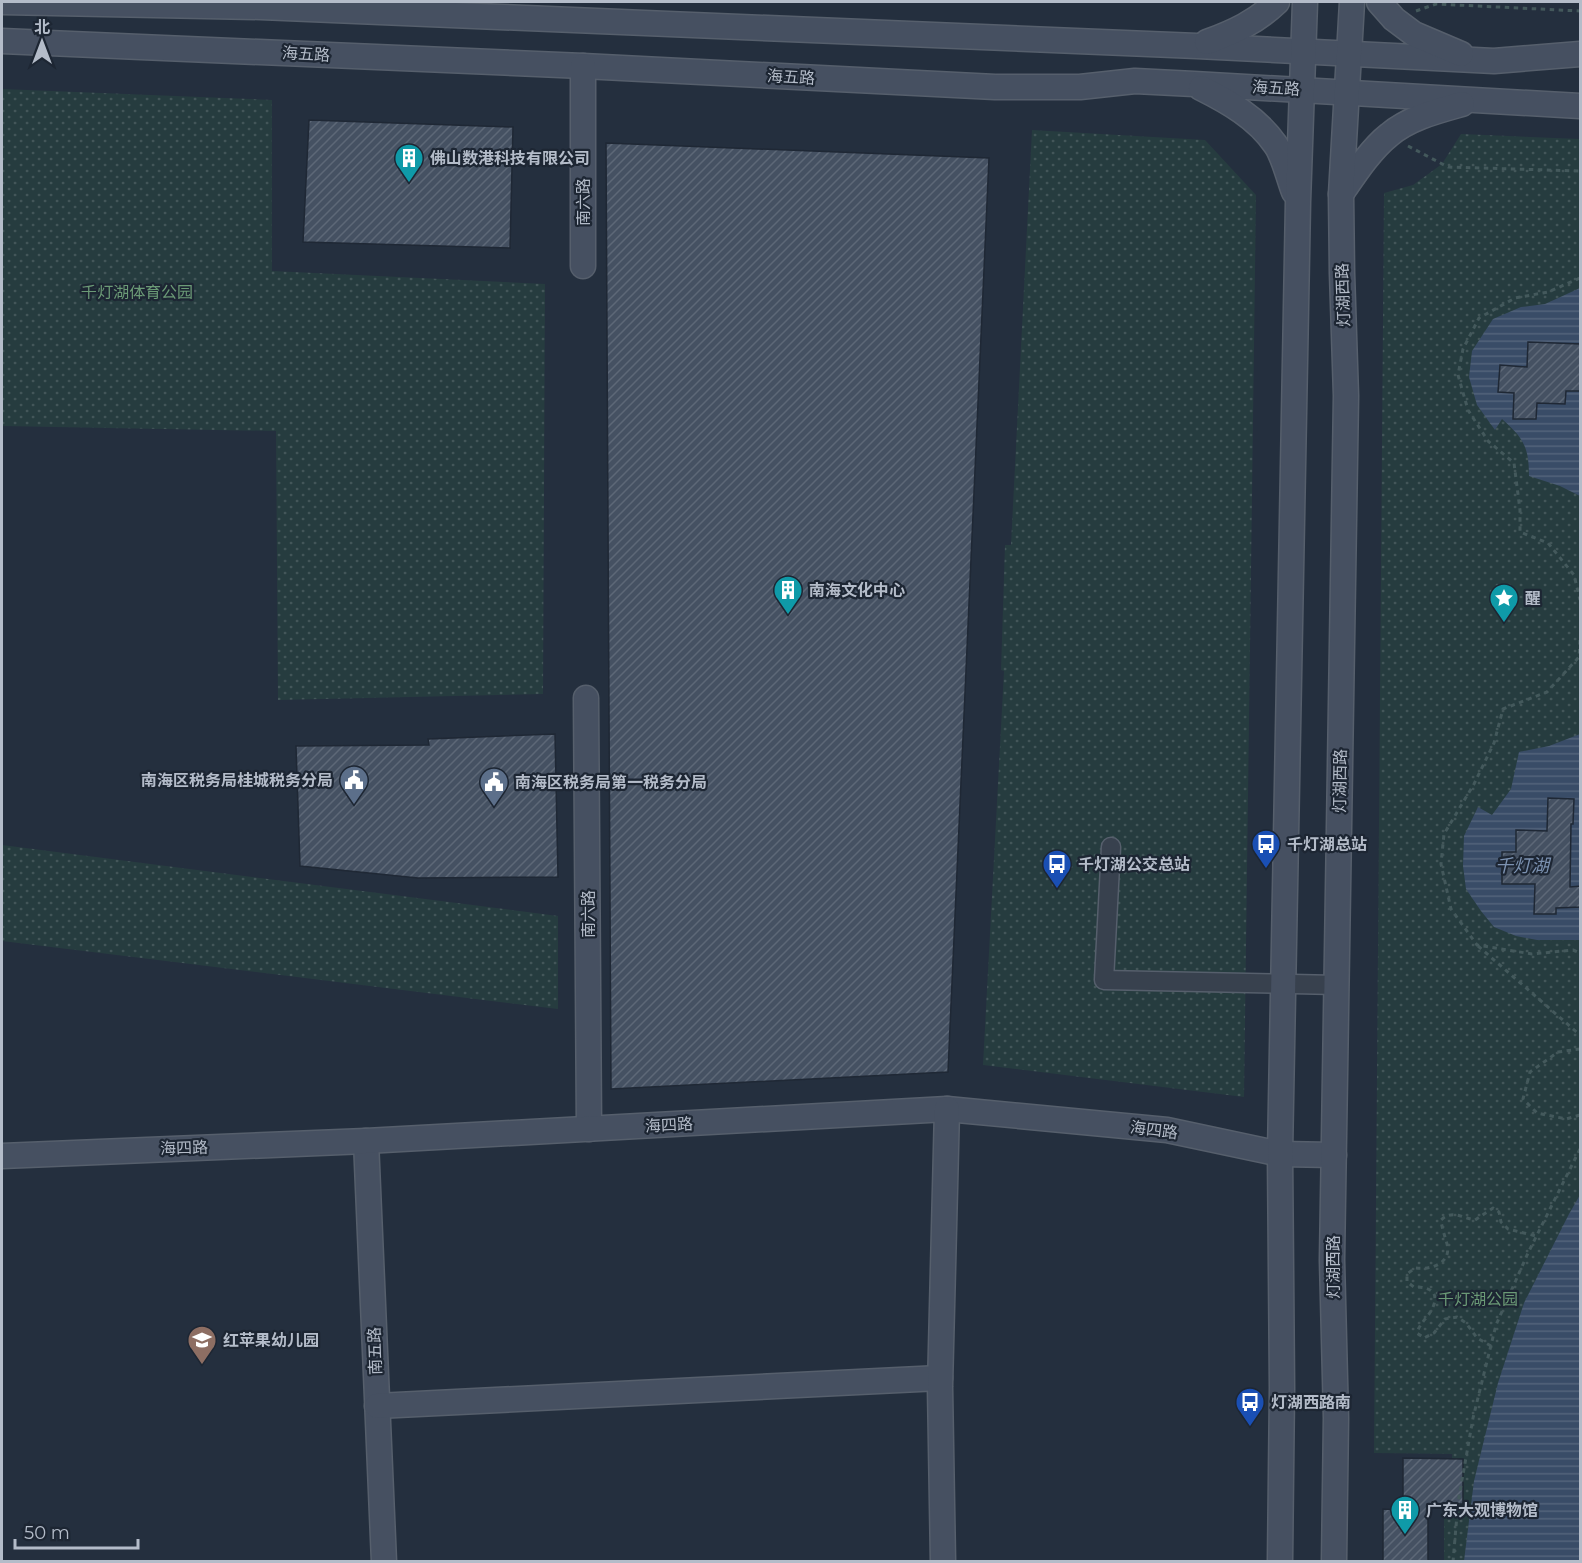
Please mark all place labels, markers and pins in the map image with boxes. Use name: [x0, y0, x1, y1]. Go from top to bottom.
building icon: 佛山数港科技有限公司: [393, 142, 425, 184]
place label: 佛山数港科技有限公司: [430, 149, 590, 168]
building icon: 南海文化中心: [772, 574, 804, 616]
place label: 南海文化中心: [809, 581, 905, 600]
place icon: 醒: [1488, 582, 1520, 624]
place label: 醒: [1525, 589, 1541, 608]
public building icon: 南海区税务局桂城税务分局: [338, 764, 370, 806]
public building icon: 南海区税务局第一税务分局: [478, 766, 510, 808]
place label: 南海区税务局桂城税务分局: [141, 771, 333, 790]
place label: 南海区税务局第一税务分局: [515, 773, 707, 792]
bus stop icon: 千灯湖总站: [1250, 828, 1282, 870]
place label: 千灯湖总站: [1287, 835, 1367, 854]
bus stop icon: 千灯湖公交总站: [1041, 848, 1073, 890]
place label: 千灯湖公交总站: [1078, 855, 1190, 874]
school or university icon: 红苹果幼儿园: [186, 1324, 218, 1366]
place label: 红苹果幼儿园: [223, 1331, 319, 1350]
bus stop icon: 灯湖西路南: [1234, 1386, 1266, 1428]
place label: 灯湖西路南: [1271, 1393, 1351, 1412]
building icon: 广东大观博物馆: [1389, 1494, 1421, 1536]
place label: 广东大观博物馆: [1426, 1501, 1538, 1520]

